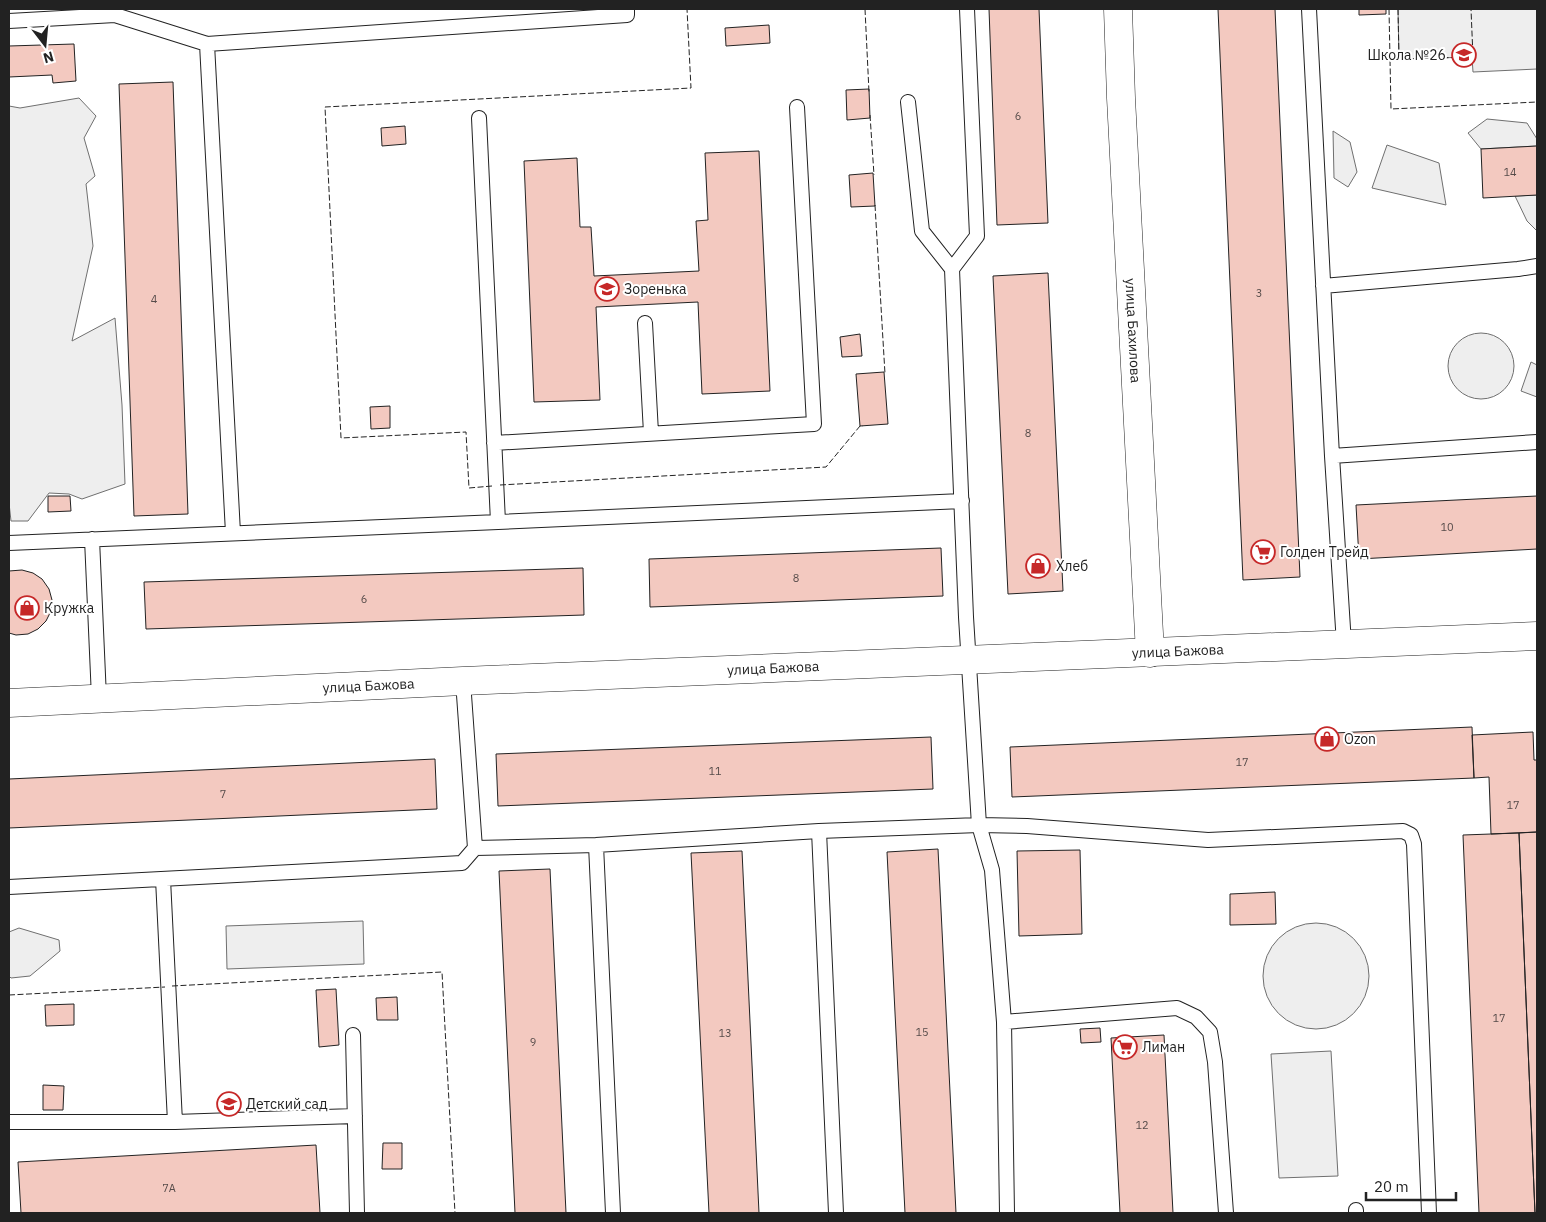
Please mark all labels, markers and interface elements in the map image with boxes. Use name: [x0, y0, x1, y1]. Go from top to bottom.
north arrow: [20, 20, 70, 70]
school or university icon: Школа №26: [1451, 42, 1477, 68]
place label: Школа №26: [1367, 46, 1446, 64]
text: N: [41, 47, 56, 68]
house number: 6: [1015, 109, 1021, 123]
house number: 14: [1503, 165, 1517, 179]
school or university icon: Зоренька: [594, 276, 620, 302]
street label: улица Бахилова: [1121, 278, 1145, 384]
place label: Зоренька: [624, 280, 687, 298]
house number: 3: [1256, 286, 1262, 300]
house number: 4: [151, 292, 158, 306]
house number: 8: [1025, 426, 1031, 440]
house number: 10: [1440, 520, 1454, 534]
supermarket icon: Голден Трейд: [1250, 539, 1276, 565]
place label: Голден Трейд: [1280, 543, 1369, 561]
shop icon: Хлеб: [1025, 553, 1051, 579]
place label: Хлеб: [1056, 557, 1088, 575]
house number: 8: [793, 571, 799, 585]
house number: 6: [361, 592, 367, 606]
shop icon: Кружка: [14, 595, 40, 621]
place label: Кружка: [44, 599, 95, 617]
street label: улица Бажова: [1131, 640, 1225, 662]
street label: улица Бажова: [727, 657, 820, 679]
street label: улица Бажова: [322, 674, 416, 697]
shop icon: Ozon: [1314, 726, 1340, 752]
place label: Ozon: [1344, 730, 1376, 748]
house number: 17: [1235, 755, 1249, 769]
house number: 11: [708, 764, 722, 778]
house number: 7: [220, 787, 226, 801]
house number: 17: [1506, 798, 1520, 812]
house number: 17: [1492, 1011, 1506, 1025]
house number: 15: [915, 1025, 929, 1039]
house number: 13: [718, 1026, 732, 1040]
supermarket icon: Лиман: [1112, 1034, 1138, 1060]
house number: 9: [530, 1035, 536, 1049]
place label: Лиман: [1142, 1038, 1185, 1056]
school or university icon: Детский сад: [216, 1091, 242, 1117]
place label: Детский сад: [246, 1095, 328, 1113]
house number: 12: [1135, 1118, 1149, 1132]
scale bar: [1366, 1170, 1456, 1202]
text: 20 m: [1374, 1177, 1409, 1196]
house number: 7А: [162, 1181, 176, 1195]

